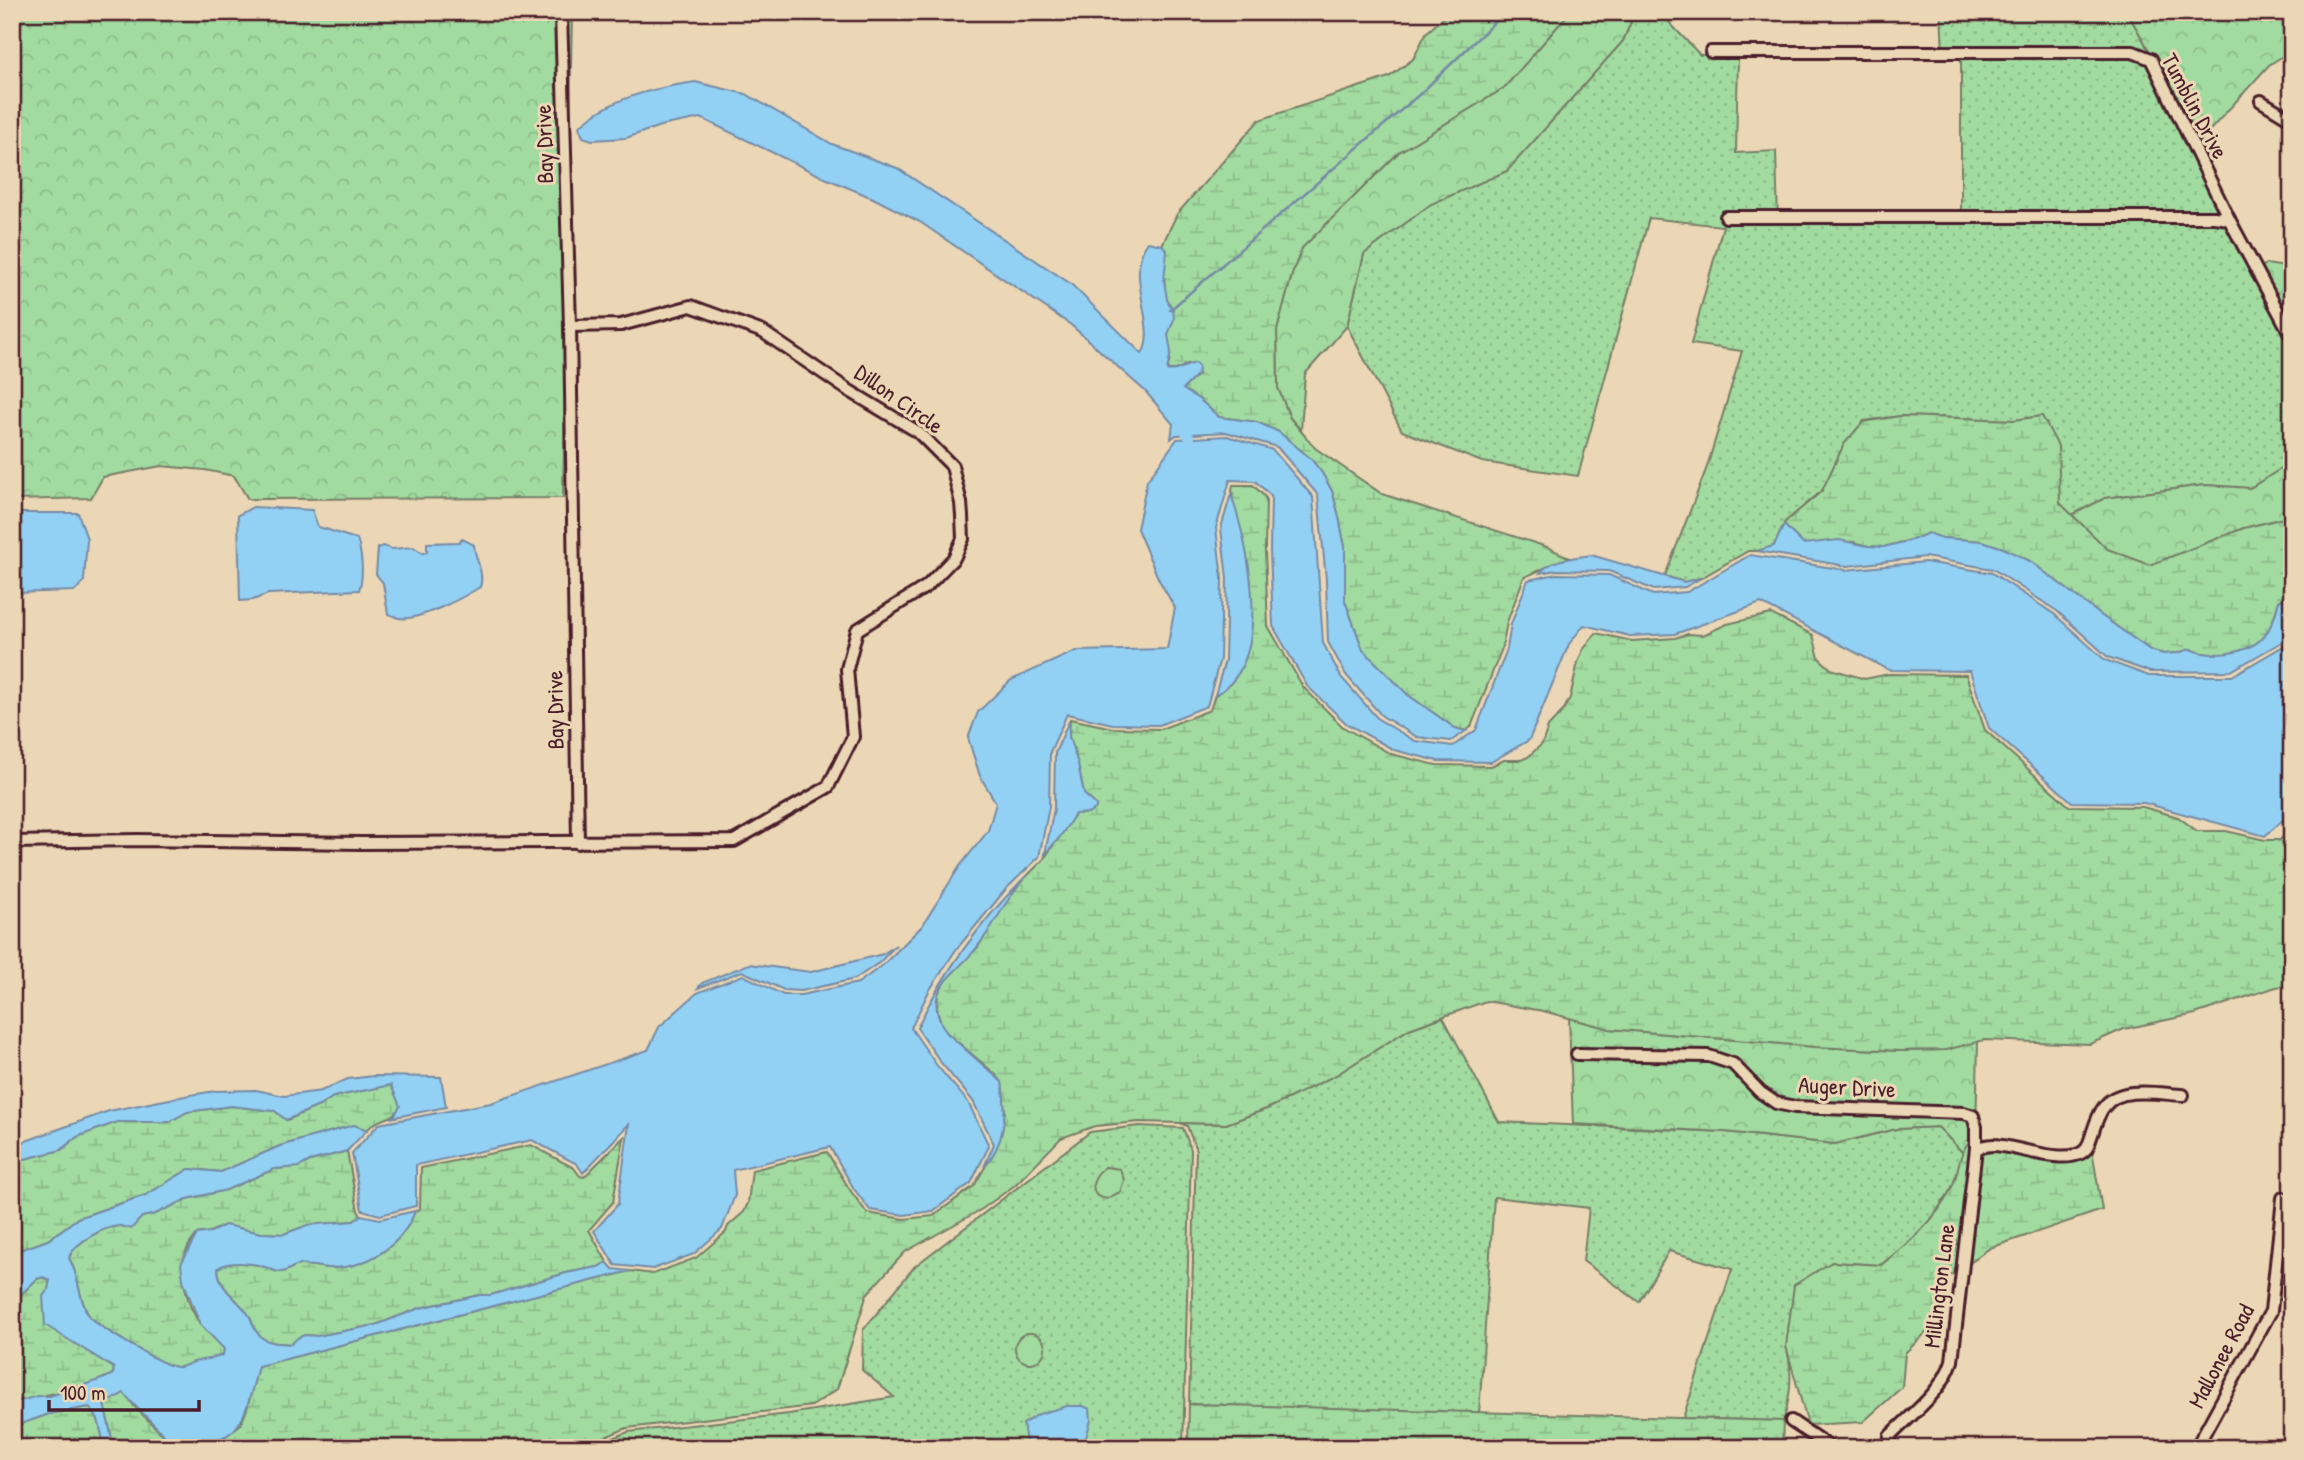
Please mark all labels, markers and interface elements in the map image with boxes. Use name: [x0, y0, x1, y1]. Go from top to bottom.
street label: Tumblin Drive: [2155, 48, 2236, 164]
street label: Bay Drive: [527, 104, 560, 184]
street label: Dillon Circle: [849, 357, 950, 440]
street label: Bay Drive: [538, 670, 571, 750]
street label: Auger Drive: [1798, 1068, 1896, 1105]
street label: Millington Lane: [1916, 1222, 1961, 1350]
street label: Mallonee Road: [2180, 1298, 2261, 1413]
scale bar: [49, 1369, 200, 1413]
text: 100 m: [60, 1378, 106, 1407]

